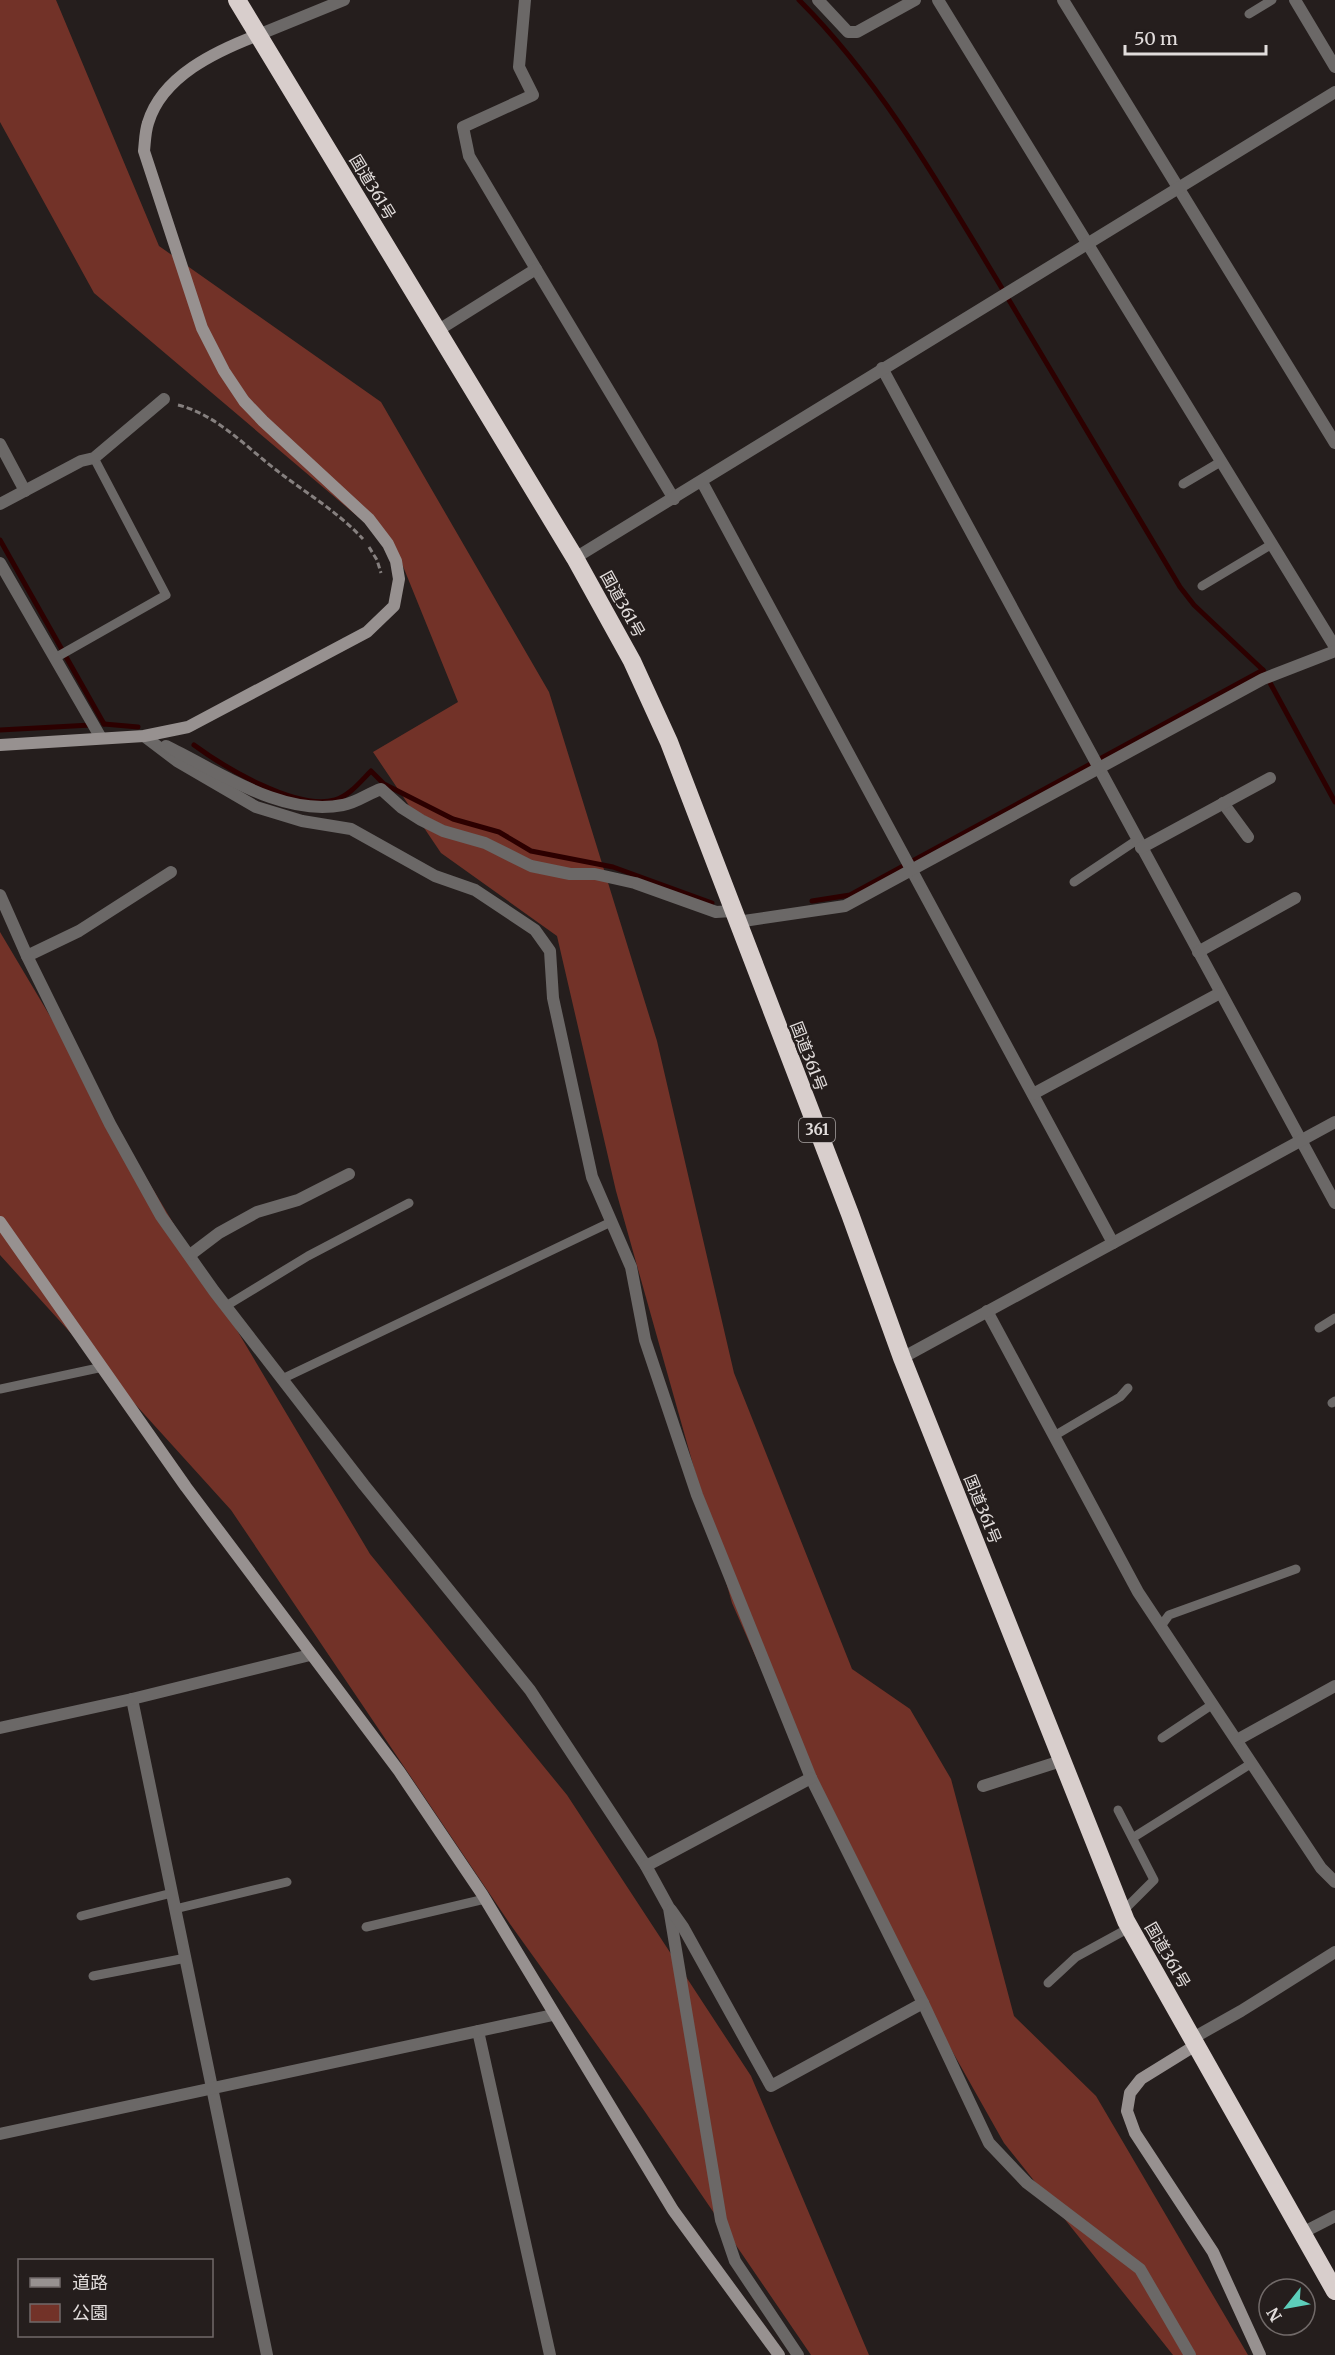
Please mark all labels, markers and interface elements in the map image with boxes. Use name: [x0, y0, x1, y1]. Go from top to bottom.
scale bar: [1125, 18, 1266, 56]
text: 50 m: [1134, 27, 1178, 50]
street label: 国道361号: [346, 151, 400, 223]
street label: 国道361号: [597, 567, 649, 641]
street label: 国道361号: [787, 1018, 831, 1094]
road number: 361: [799, 1118, 835, 1142]
street label: 国道361号: [960, 1471, 1006, 1547]
street label: 国道361号: [1141, 1918, 1195, 1992]
legend: [18, 2259, 213, 2337]
text: 道路: [72, 2271, 108, 2294]
north arrow: [1257, 2277, 1317, 2337]
text: 公園: [72, 2301, 108, 2324]
text: N: [1262, 2304, 1286, 2325]

